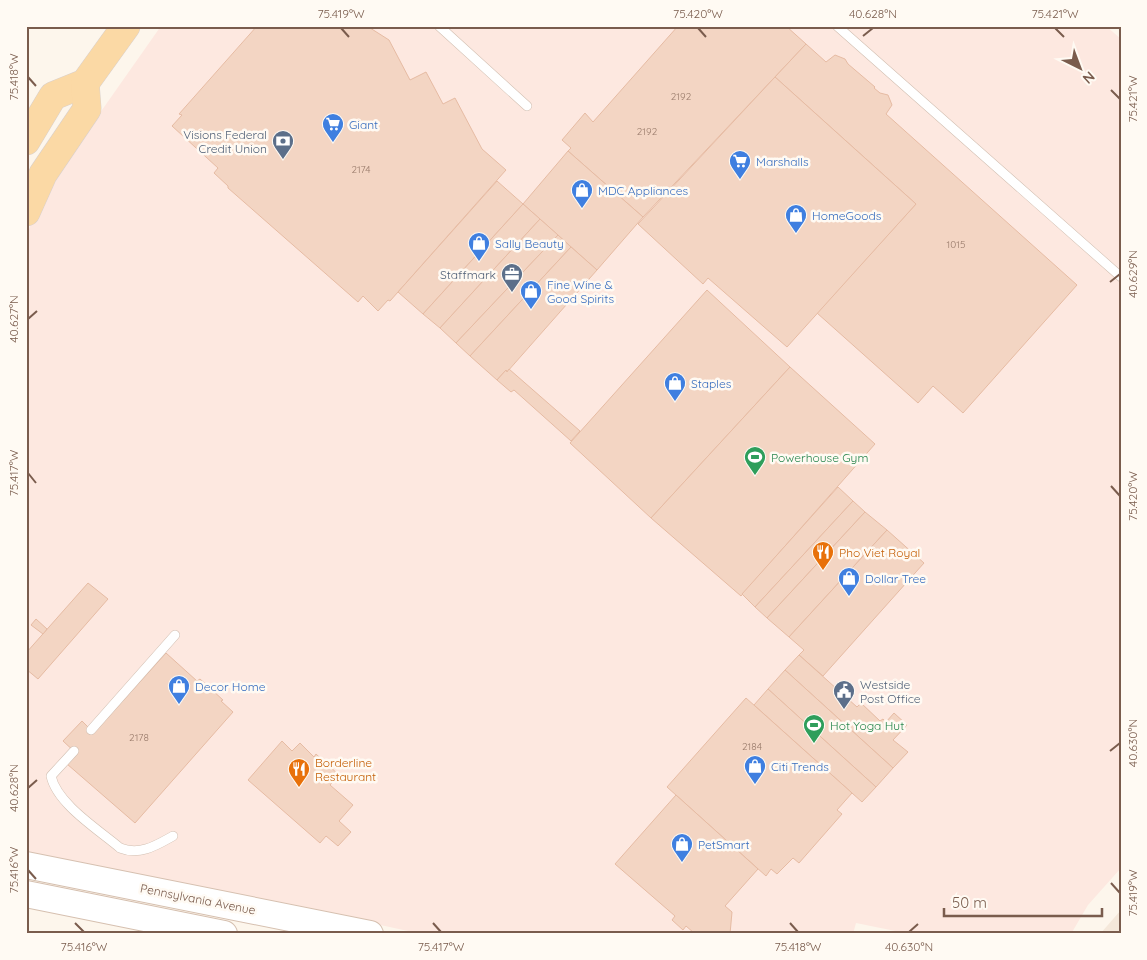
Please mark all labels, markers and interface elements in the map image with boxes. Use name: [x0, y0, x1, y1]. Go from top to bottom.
text: 75.419°W: [317, 6, 365, 21]
text: 75.420°W: [673, 6, 723, 21]
text: 40.628°N: [849, 6, 897, 21]
text: 75.421°W: [1031, 6, 1079, 21]
north arrow: [1054, 42, 1104, 92]
text: 75.418°W: [6, 53, 21, 100]
text: N: [1079, 68, 1099, 88]
text: 75.421°W: [1125, 75, 1140, 123]
house number: 2192: [671, 90, 692, 103]
supermarket icon: Giant: [321, 112, 345, 143]
place label: Giant: [349, 117, 378, 132]
house number: 2192: [637, 125, 658, 138]
place label: Visions Federal Credit Union: [183, 127, 267, 156]
bank icon: Visions Federal Credit Union: [271, 129, 295, 160]
supermarket icon: Marshalls: [728, 149, 752, 180]
place label: Marshalls: [756, 154, 809, 169]
house number: 2174: [351, 163, 371, 176]
shop icon: MDC Appliances: [570, 178, 594, 209]
place label: MDC Appliances: [598, 183, 689, 198]
shop icon: HomeGoods: [784, 203, 808, 234]
place label: HomeGoods: [812, 208, 882, 223]
shop icon: Sally Beauty: [467, 231, 491, 262]
place label: Sally Beauty: [495, 236, 564, 251]
house number: 1015: [947, 238, 965, 251]
text: 40.629°N: [1125, 250, 1140, 298]
office icon: Staffmark: [500, 262, 524, 293]
place label: Staffmark: [440, 267, 496, 282]
place label: Fine Wine & Good Spirits: [547, 277, 614, 306]
shop icon: Fine Wine & Good Spirits: [519, 279, 543, 310]
text: 40.627°N: [6, 295, 21, 343]
shop icon: Staples: [663, 371, 687, 402]
place label: Staples: [691, 376, 732, 391]
sports icon: Powerhouse Gym: [743, 445, 767, 476]
text: 75.417°W: [6, 449, 21, 496]
place label: Powerhouse Gym: [771, 450, 868, 465]
text: 75.420°W: [1125, 471, 1140, 521]
restaurant icon: Pho Viet Royal: [811, 540, 835, 571]
place label: Pho Viet Royal: [839, 545, 920, 560]
shop icon: Dollar Tree: [837, 566, 861, 597]
place label: Dollar Tree: [865, 571, 926, 586]
shop icon: Decor Home: [167, 674, 191, 705]
place label: Westside Post Office: [860, 677, 921, 706]
place label: Decor Home: [195, 679, 266, 694]
public building icon: Westside Post Office: [832, 679, 856, 710]
sports icon: Hot Yoga Hut: [802, 713, 826, 744]
place label: Hot Yoga Hut: [830, 718, 904, 733]
text: 40.630°N: [1125, 719, 1140, 767]
house number: 2178: [129, 731, 149, 744]
house number: 2184: [742, 740, 762, 753]
shop icon: Citi Trends: [743, 754, 767, 785]
place label: Borderline Restaurant: [315, 755, 376, 784]
restaurant icon: Borderline Restaurant: [287, 757, 311, 788]
place label: Citi Trends: [771, 759, 829, 774]
text: 40.628°N: [6, 764, 21, 812]
shop icon: PetSmart: [670, 832, 694, 863]
place label: PetSmart: [698, 837, 750, 852]
text: 75.416°W: [6, 846, 21, 893]
text: 75.419°W: [1125, 869, 1140, 917]
street label: Pennsylvania Avenue: [139, 880, 257, 918]
scale bar: [944, 885, 1102, 917]
text: 50 m: [952, 893, 987, 912]
text: 75.416°W: [61, 939, 108, 954]
text: 75.417°W: [418, 939, 465, 954]
text: 75.418°W: [775, 939, 822, 954]
text: 40.630°N: [885, 939, 933, 954]

